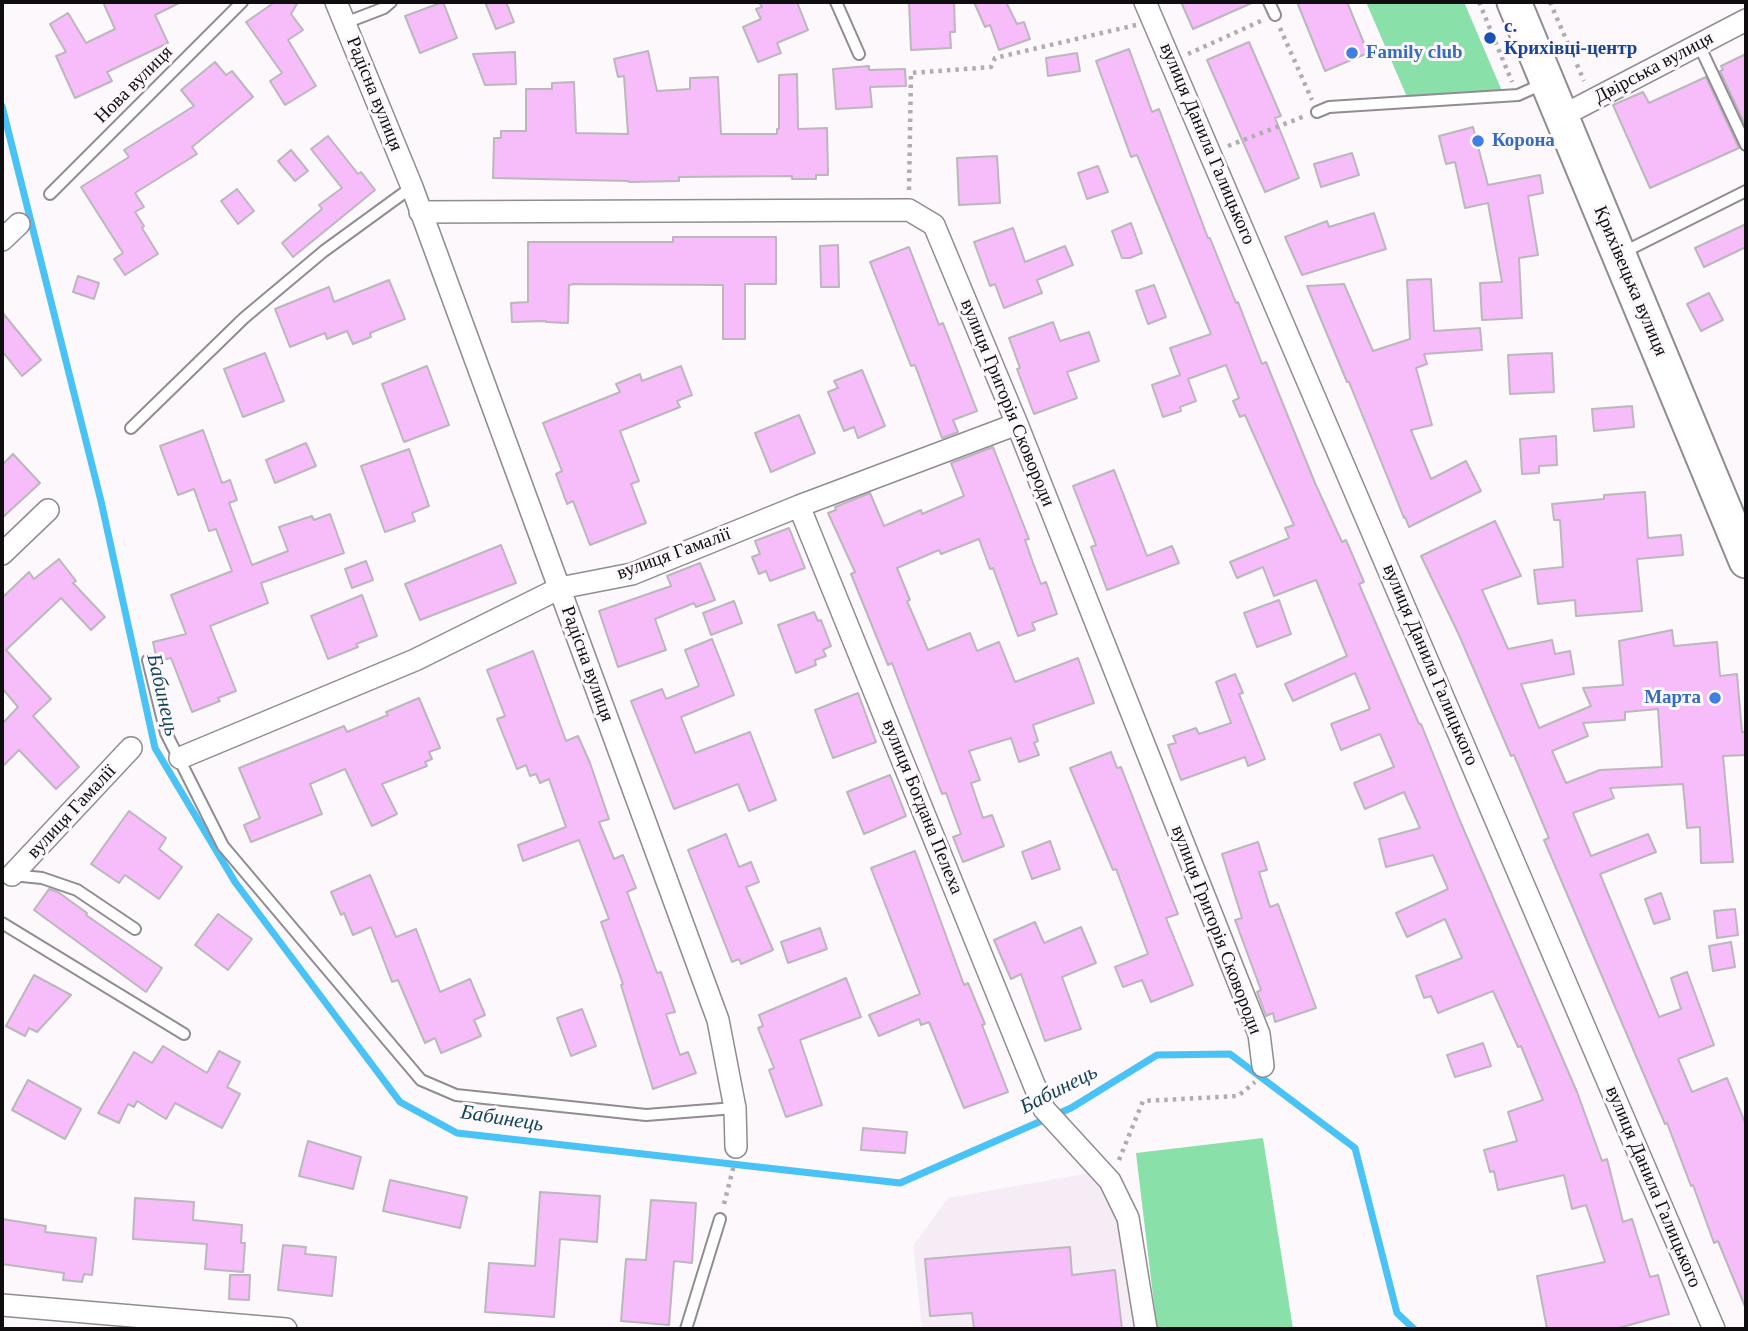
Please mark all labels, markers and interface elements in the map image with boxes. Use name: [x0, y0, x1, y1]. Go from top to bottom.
place label: с. Крихівці-центр: [1504, 16, 1637, 60]
street label: Двірська вулиця: [1591, 27, 1717, 109]
marker: с. Крихівці-центр: [1482, 30, 1498, 46]
street label: Радісна вулиця: [341, 34, 407, 154]
street label: вулиця Данила Галицького: [1154, 40, 1260, 248]
street label: Нова вулиця: [90, 41, 178, 129]
place label: Family club: [1366, 42, 1463, 64]
marker: Family club: [1344, 45, 1360, 61]
place label: Корона: [1492, 130, 1555, 152]
marker: Корона: [1470, 133, 1486, 149]
street label: Крихівецька вулиця: [1588, 202, 1672, 360]
street label: вулиця Григорія Сковороди: [955, 296, 1059, 510]
street label: вулиця Гамалії: [614, 523, 734, 585]
street label: вулиця Данила Галицького: [1377, 561, 1483, 769]
street label: Радісна вулиця: [556, 603, 618, 725]
water label: Бабинець: [140, 651, 184, 739]
place label: Марта: [1644, 687, 1701, 709]
marker: Марта: [1707, 690, 1723, 706]
street label: вулиця Богдана Пелеха: [876, 716, 968, 898]
street label: вулиця Гамалії: [23, 760, 121, 864]
street label: вулиця Григорія Сковороди: [1166, 822, 1266, 1038]
water label: Бабинець: [1016, 1060, 1102, 1120]
street label: вулиця Данила Галицького: [1600, 1083, 1706, 1291]
water label: Бабинець: [459, 1100, 545, 1138]

